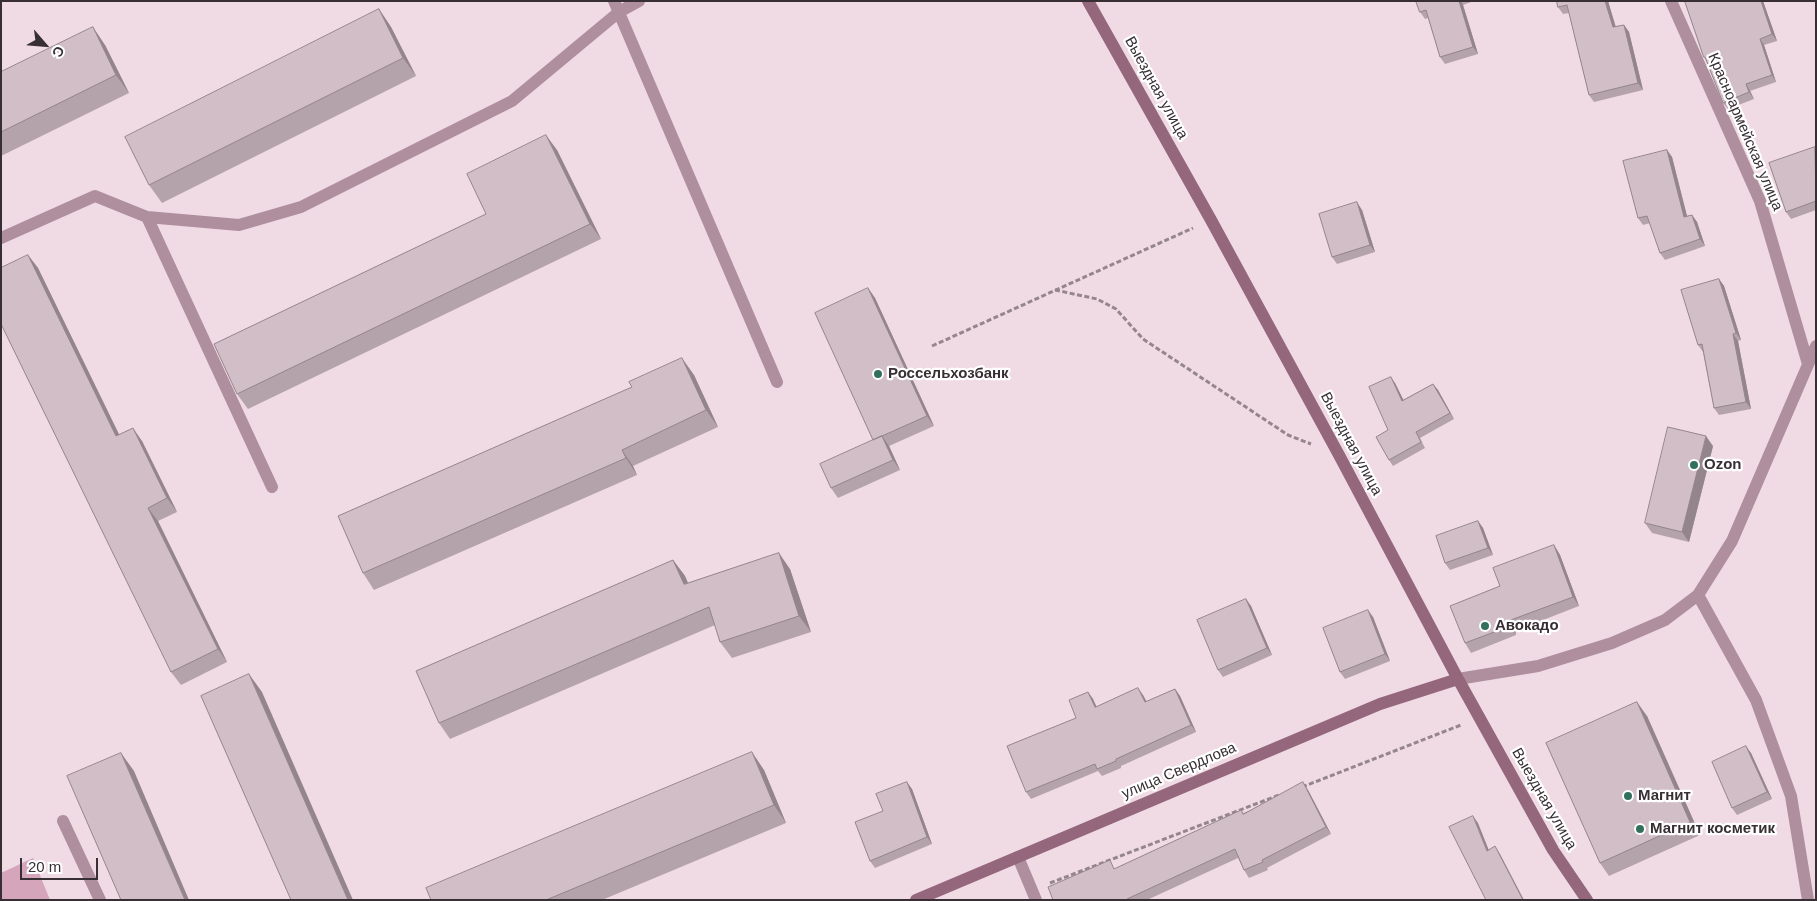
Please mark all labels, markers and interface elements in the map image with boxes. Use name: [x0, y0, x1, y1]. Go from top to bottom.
north arrow: [20, 20, 70, 70]
street label: Выездная улица: [1120, 34, 1192, 142]
text: С: [49, 44, 68, 60]
street label: Красноармейская улица: [1704, 50, 1786, 214]
place label: Россельхозбанк: [888, 365, 1009, 383]
marker: Россельхозбанк: [872, 368, 884, 380]
street label: Выездная улица: [1316, 389, 1386, 499]
place label: Ozon: [1704, 456, 1741, 474]
marker: Ozon: [1688, 459, 1700, 471]
place label: Авокадо: [1495, 617, 1559, 635]
marker: Авокадо: [1479, 620, 1491, 632]
street label: улица Свердлова: [1119, 739, 1239, 803]
street label: Выездная улица: [1508, 745, 1580, 853]
place label: Магнит: [1638, 787, 1691, 805]
marker: Магнит: [1622, 790, 1634, 802]
place label: Магнит косметик: [1650, 820, 1775, 838]
marker: Магнит косметик: [1634, 823, 1646, 835]
scale bar: [22, 848, 100, 880]
text: 20 m: [28, 858, 61, 875]

